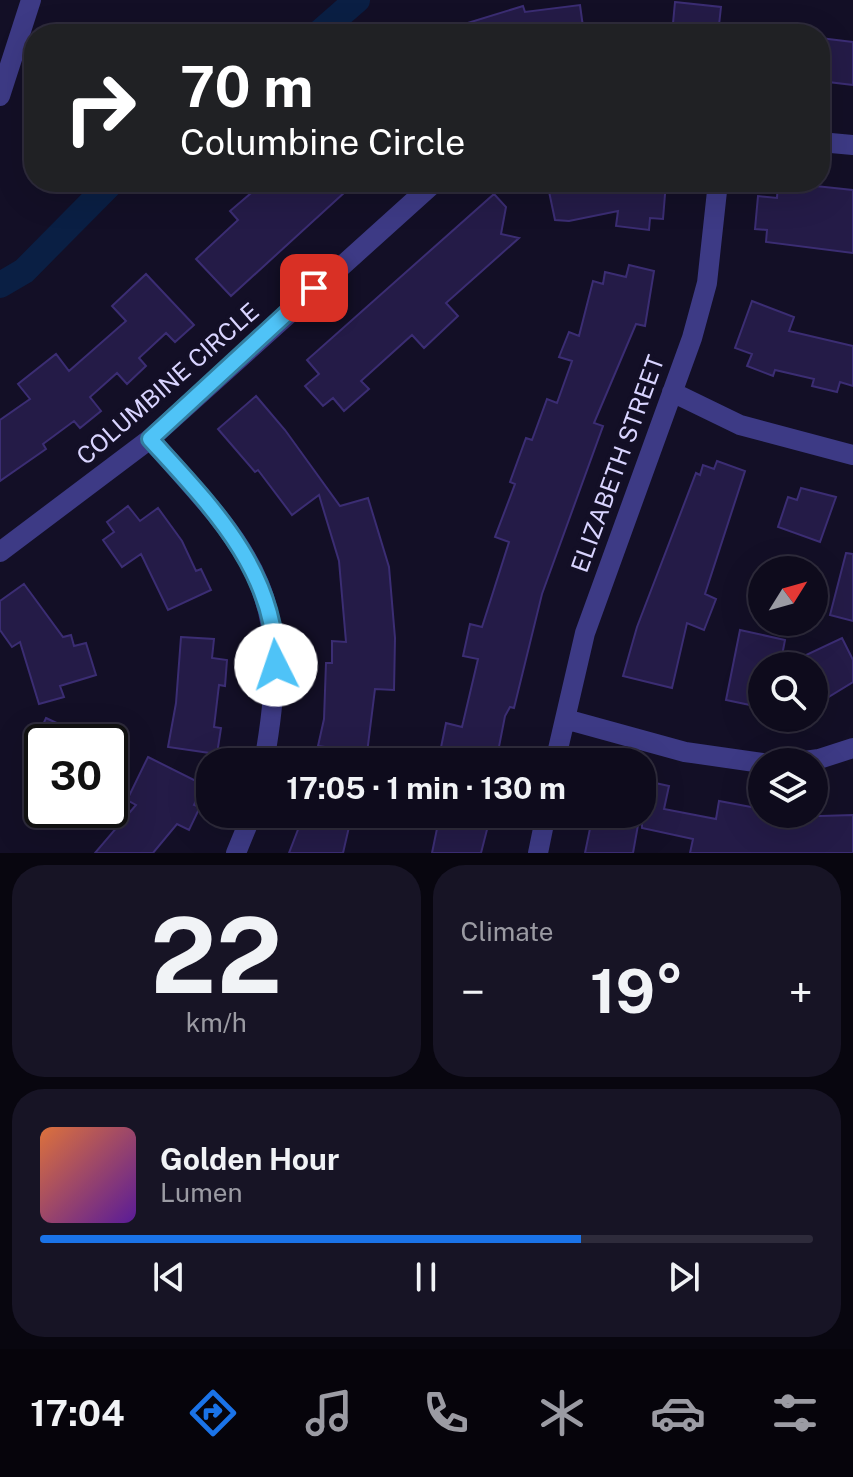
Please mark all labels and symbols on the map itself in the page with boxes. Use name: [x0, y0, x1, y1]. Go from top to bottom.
pin: [280, 254, 348, 322]
street label: COLUMBINE CIRCLE: [71, 297, 264, 470]
street label: ELIZABETH STREET: [565, 351, 669, 576]
north arrow: [748, 556, 828, 636]
position arrow: [234, 623, 318, 707]
speed limit sign: 30: [24, 724, 128, 828]

